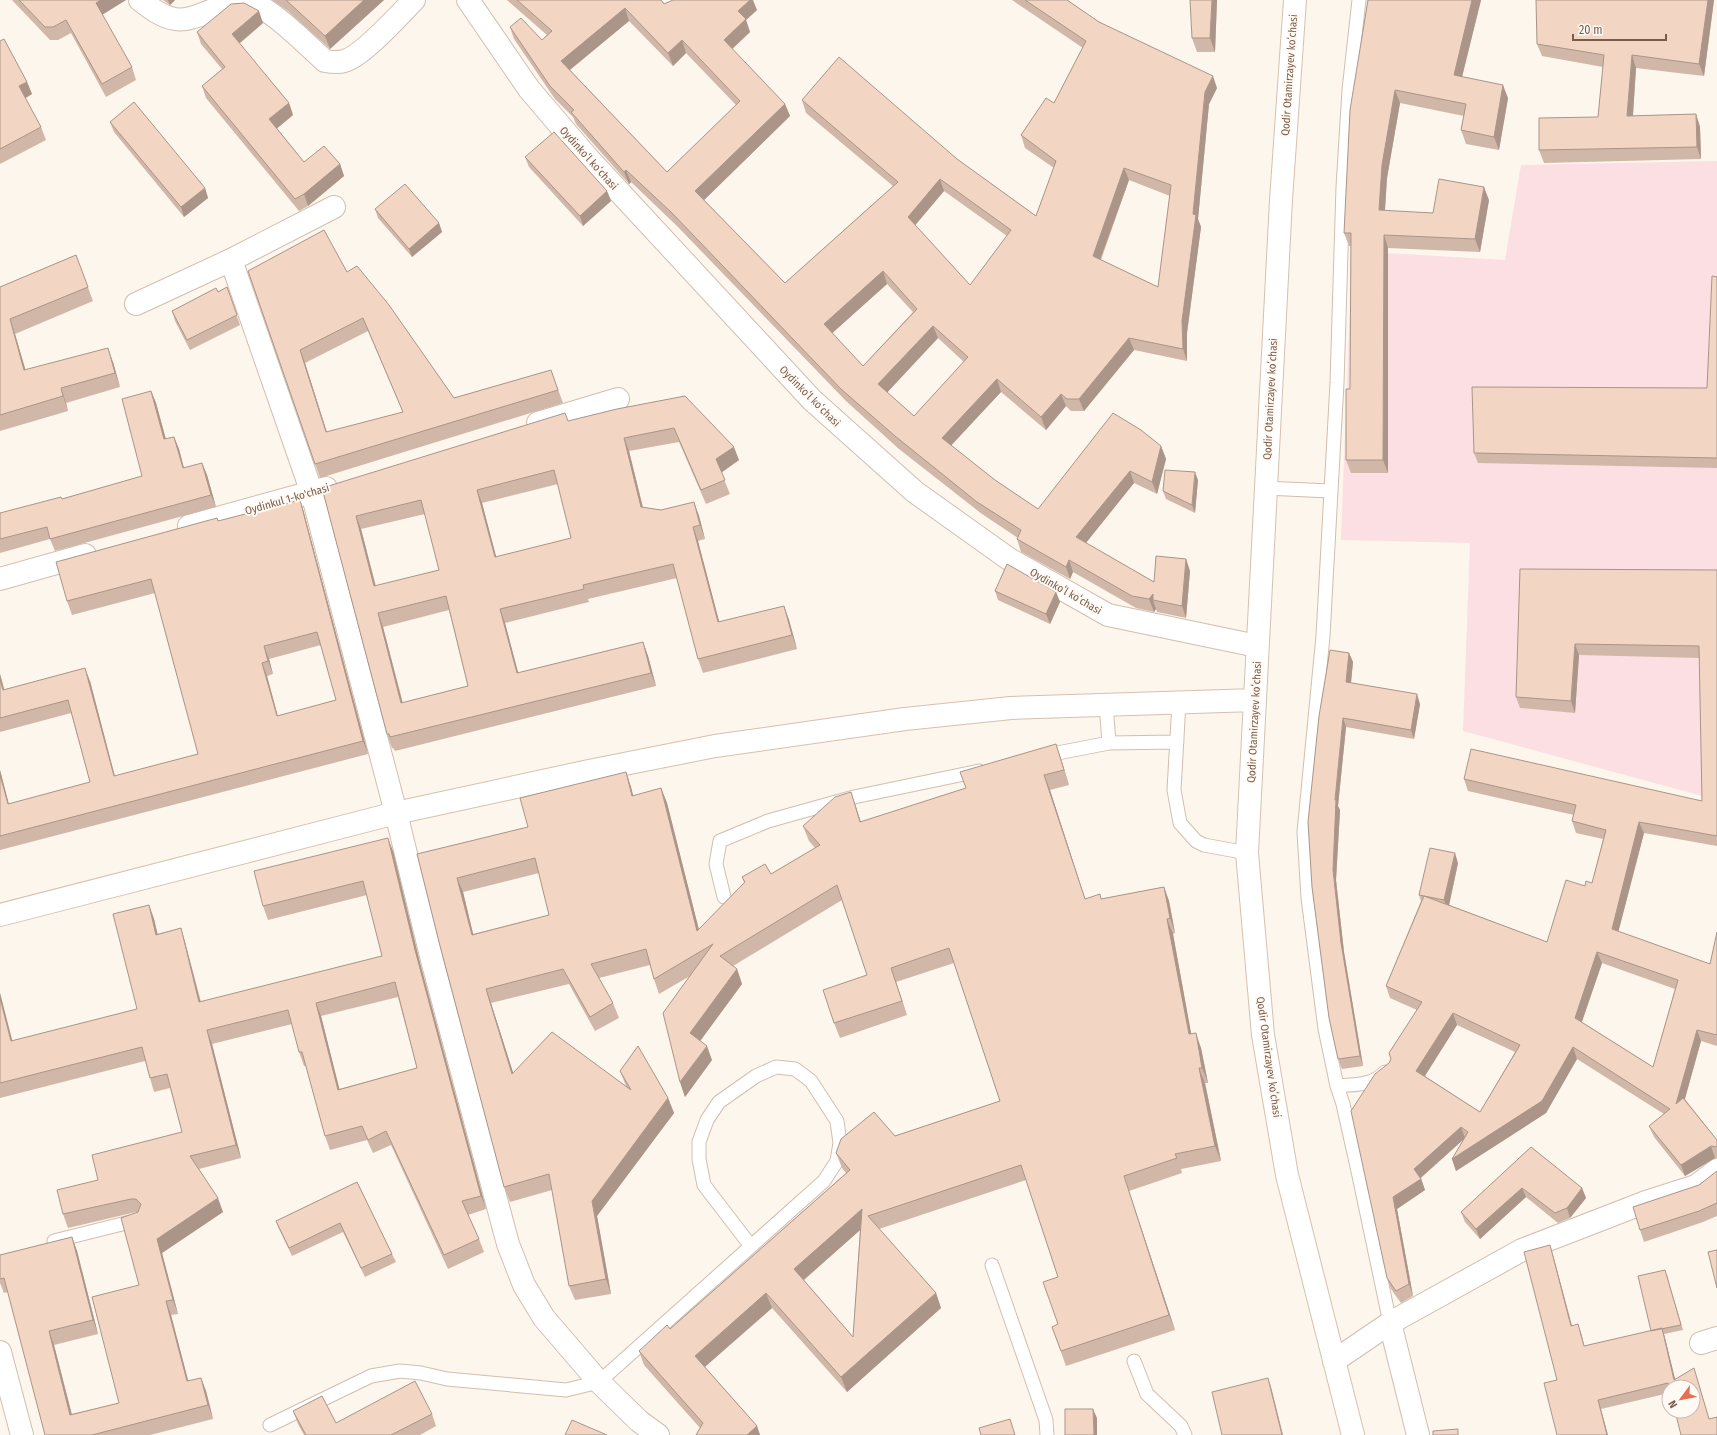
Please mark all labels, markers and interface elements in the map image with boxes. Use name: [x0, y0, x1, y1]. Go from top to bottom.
street label: Qodir Otamirzayev koʻchasi: [1279, 14, 1300, 136]
scale bar: [1573, 16, 1666, 42]
text: 20 m: [1579, 23, 1603, 37]
street label: Oydinkoʻl koʻchasi: [557, 124, 621, 193]
street label: Qodir Otamirzayev koʻchasi: [1261, 338, 1280, 460]
street label: Oydinkoʻl koʻchasi: [777, 363, 843, 430]
street label: Oydinkul 1-ko'chasi: [244, 481, 331, 518]
street label: Oydinkoʻl koʻchasi: [1028, 566, 1104, 617]
street label: Qodir Otamirzayev koʻchasi: [1245, 661, 1264, 783]
street label: Qodir Otamirzayev koʻchasi: [1254, 996, 1283, 1119]
north arrow: [1661, 1379, 1701, 1419]
text: N: [1666, 1398, 1680, 1410]

